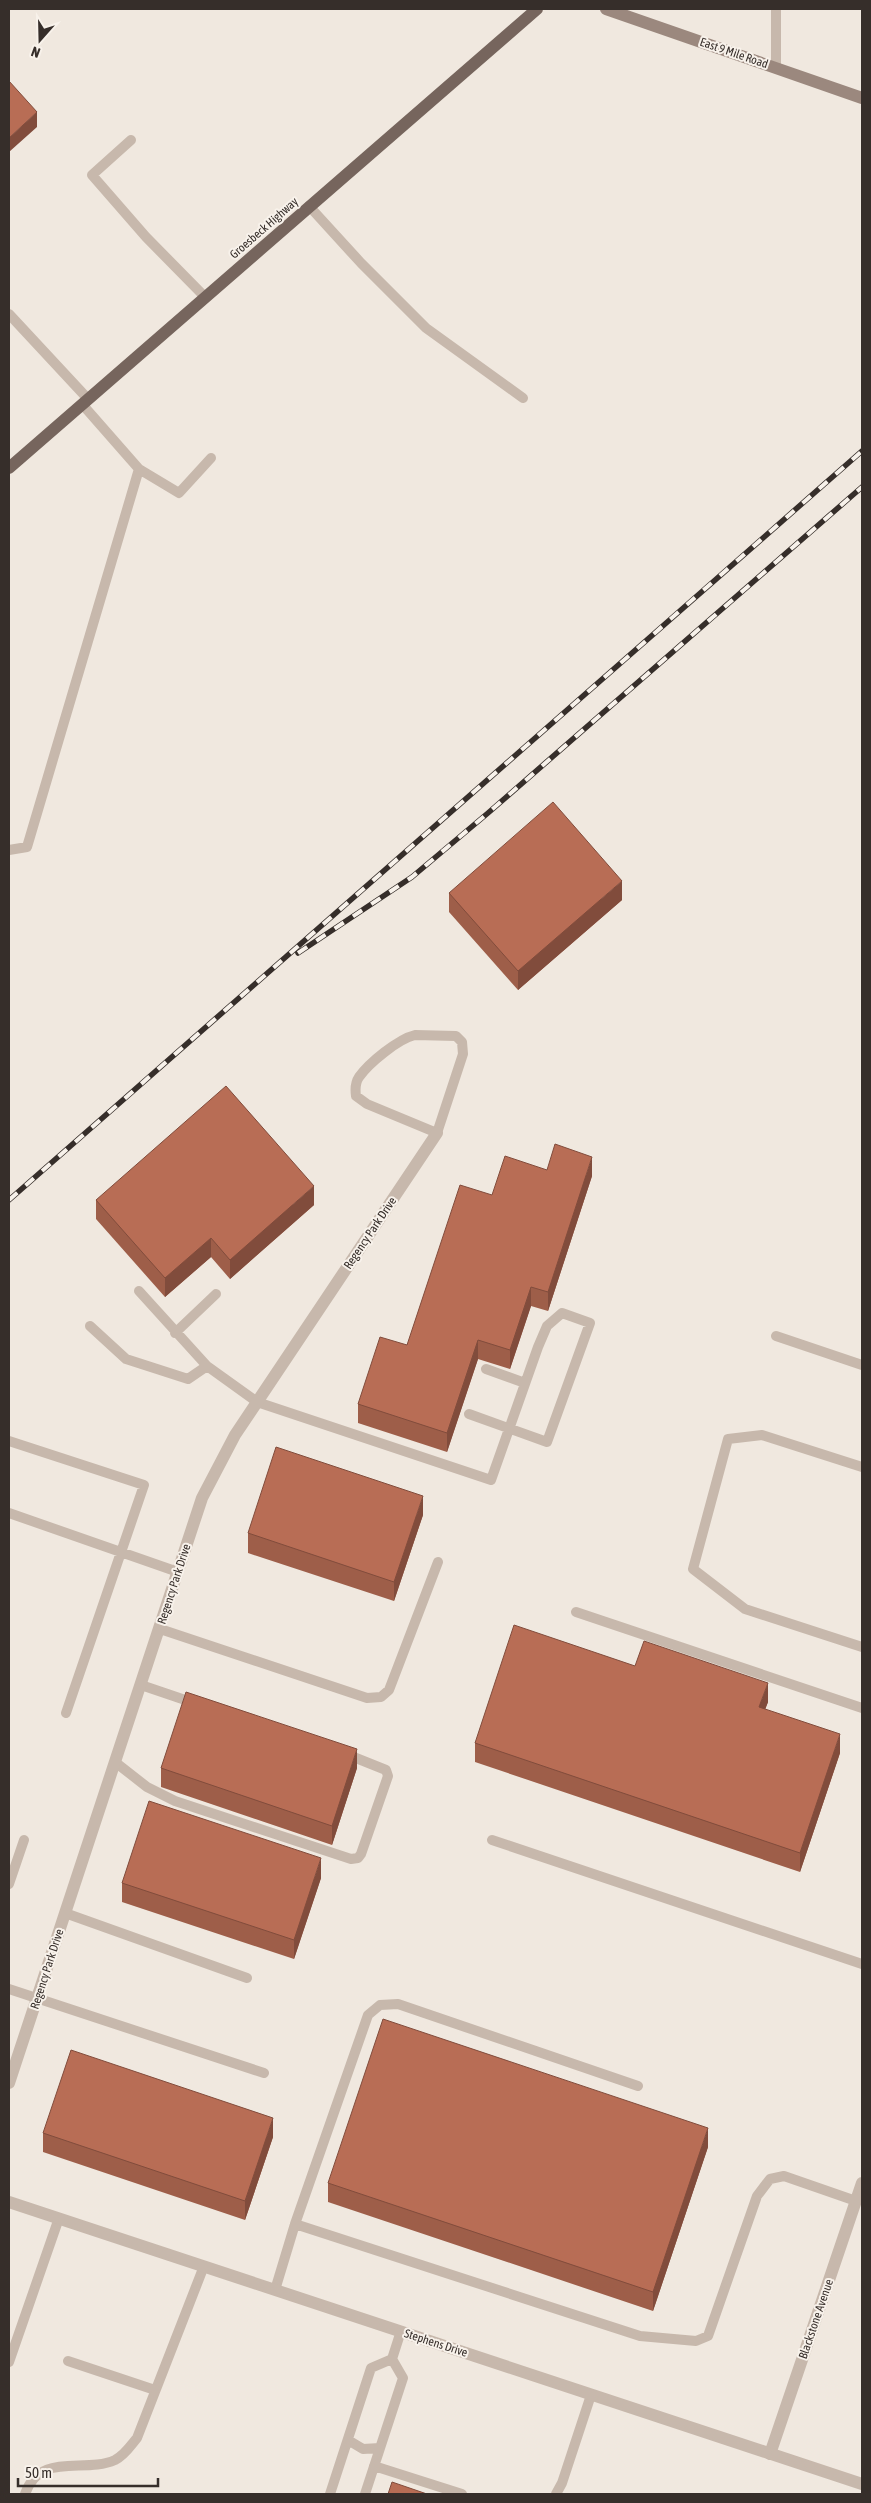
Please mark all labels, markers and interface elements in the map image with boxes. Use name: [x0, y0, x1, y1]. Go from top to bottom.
north arrow: [15, 15, 65, 65]
street label: East 9 Mile Road: [698, 35, 770, 71]
text: N: [29, 43, 42, 61]
street label: Groesbeck Highway: [227, 194, 301, 261]
street label: Regency Park Drive: [341, 1194, 399, 1272]
street label: Regency Park Drive: [154, 1542, 194, 1626]
street label: Regency Park Drive: [27, 1927, 67, 2011]
street label: Blackstone Avenue: [796, 2277, 836, 2361]
street label: Stephens Drive: [403, 2326, 469, 2360]
scale bar: [18, 2456, 158, 2488]
text: 50 m: [25, 2464, 52, 2481]

